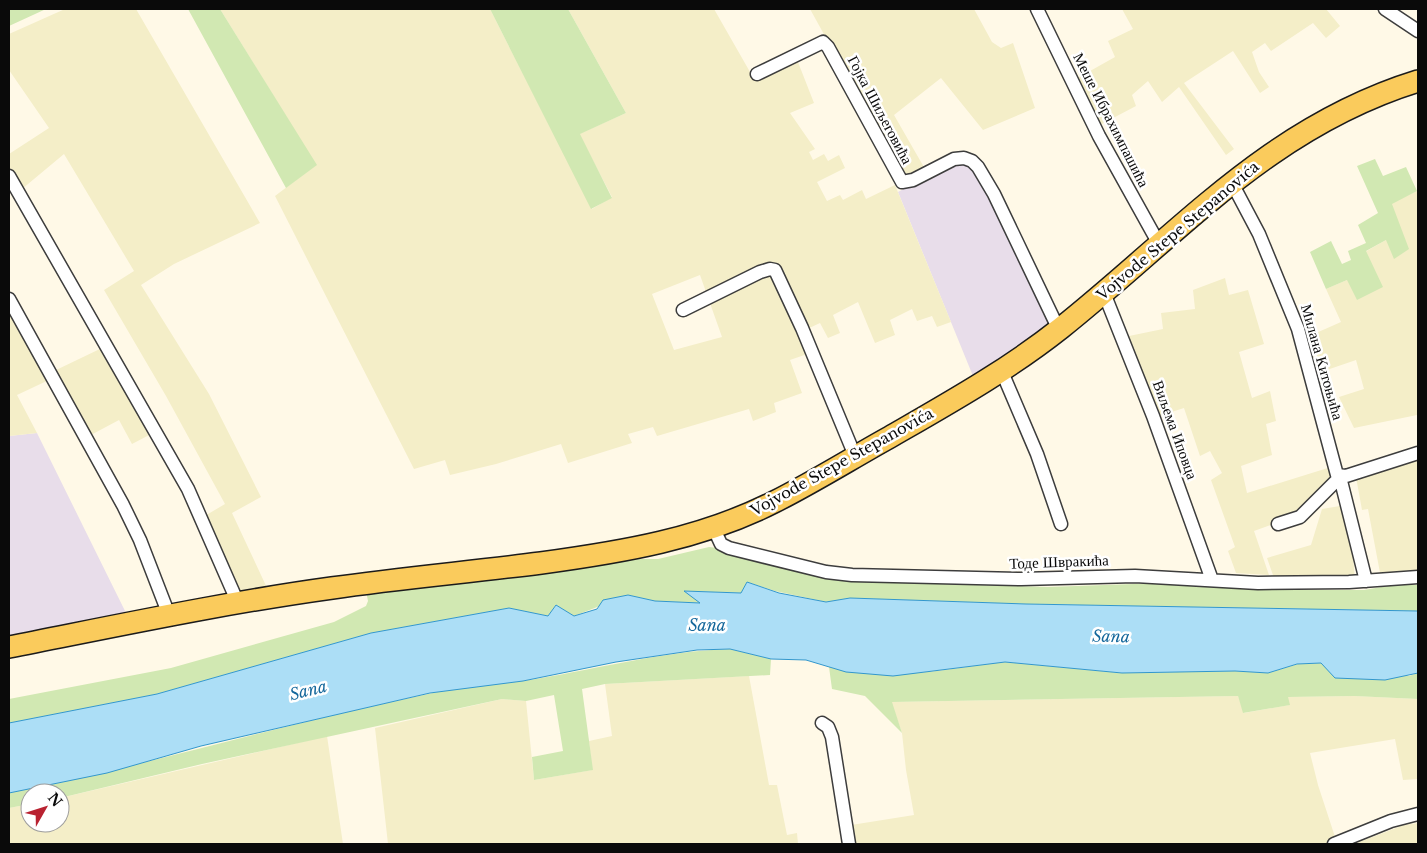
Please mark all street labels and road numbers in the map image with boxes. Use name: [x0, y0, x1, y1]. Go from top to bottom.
street label: Меше Ибрахимпашића: [1069, 49, 1154, 190]
street label: Гојка Шиљеговића: [844, 52, 917, 168]
street label: Vojvode Stepe Stepanovića: [1092, 157, 1263, 305]
street label: Милана Китоњића: [1297, 302, 1348, 422]
street label: Виљема Иповца: [1149, 378, 1202, 482]
street label: Vojvode Stepe Stepanovića: [746, 403, 937, 520]
street label: Тоде Швракића: [1009, 550, 1109, 573]

